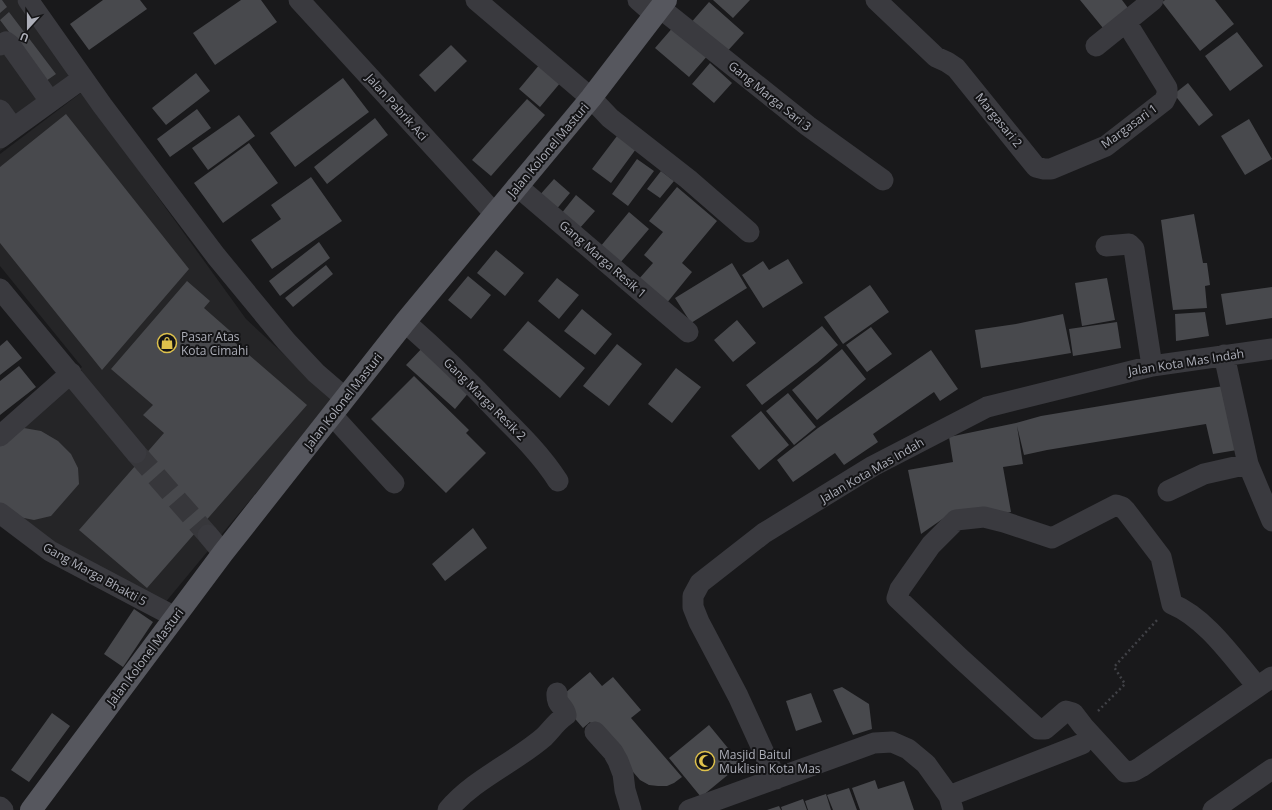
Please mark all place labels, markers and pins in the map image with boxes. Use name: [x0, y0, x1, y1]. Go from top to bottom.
place label: Pasar Atas Kota Cimahi: [181, 328, 248, 359]
shop icon: Pasar Atas Kota Cimahi: [156, 332, 178, 354]
place label: Masjid Baitul Muklisin Kota Mas: [719, 746, 821, 777]
mosque icon: Masjid Baitul Muklisin Kota Mas: [694, 750, 716, 772]

